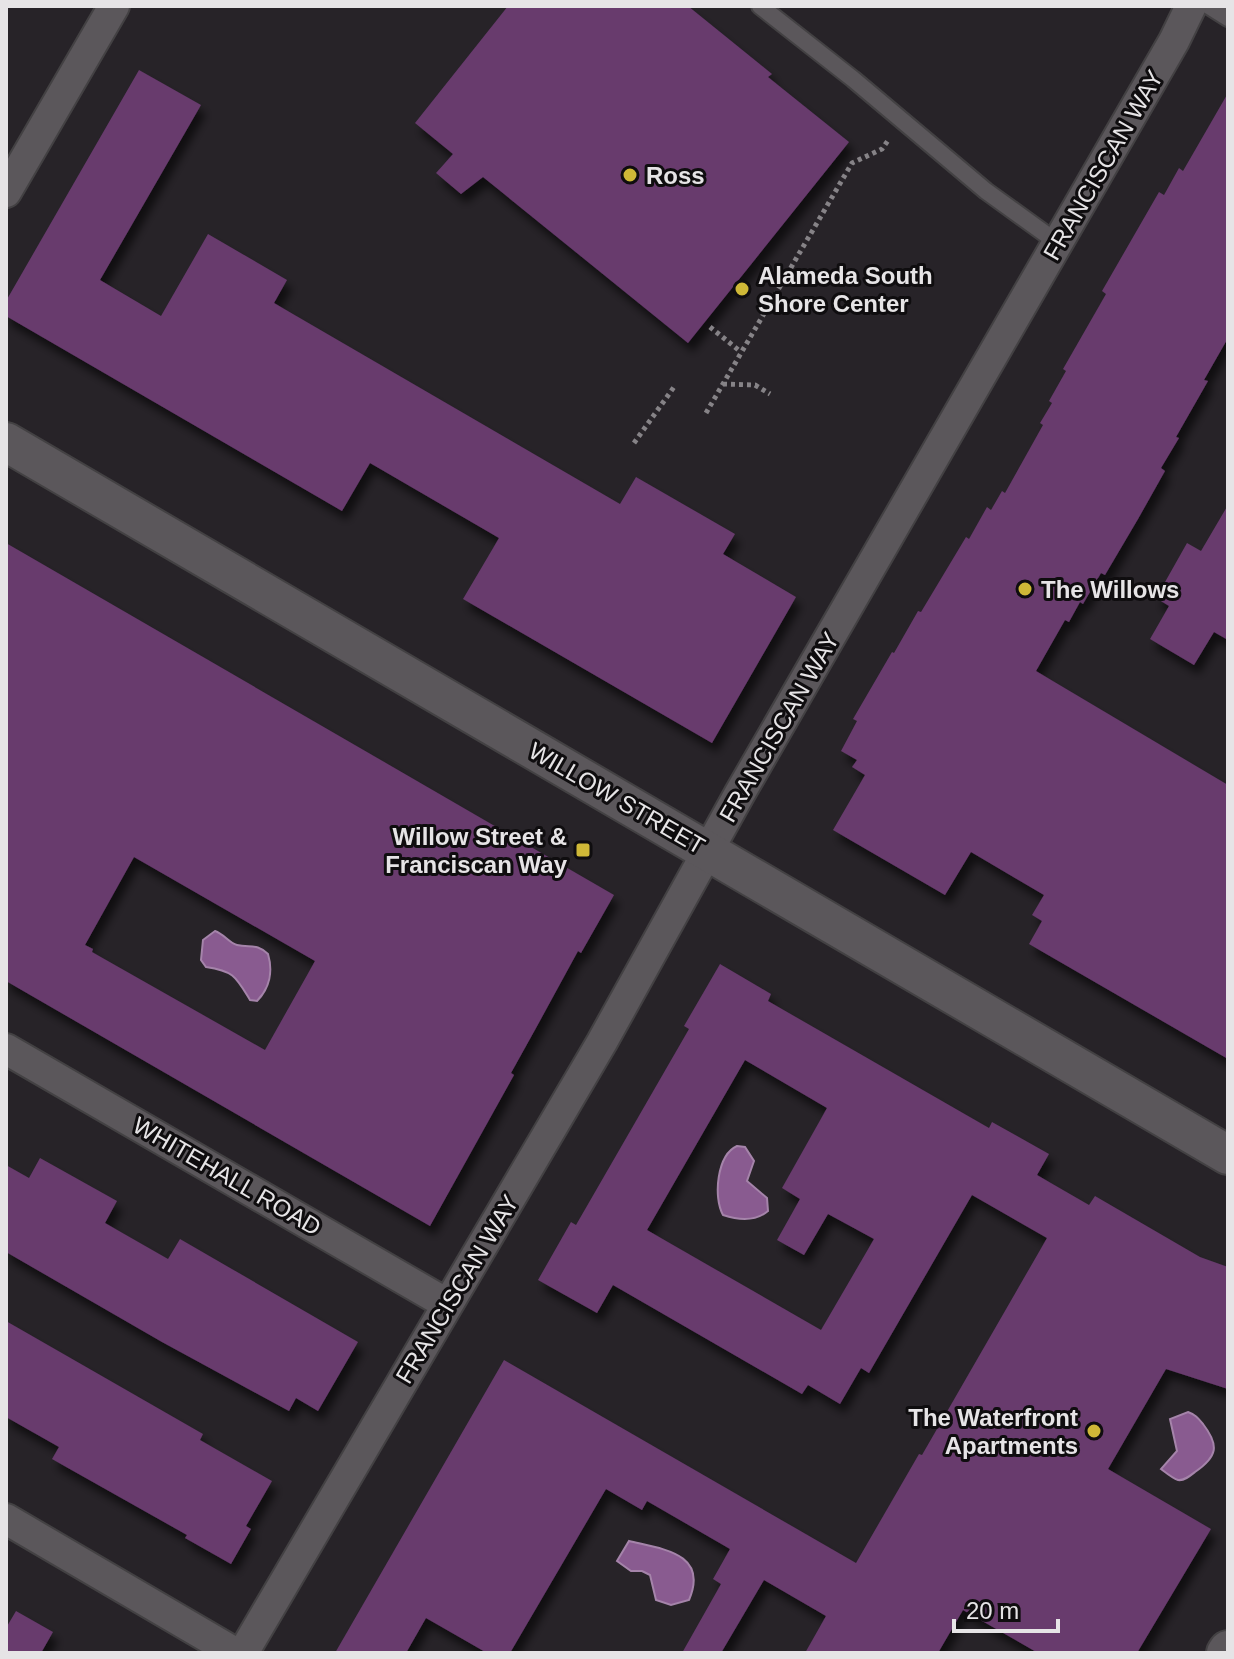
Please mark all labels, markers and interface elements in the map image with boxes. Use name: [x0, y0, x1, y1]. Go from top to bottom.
street label: FRANCISCAN WAY: [1038, 65, 1168, 265]
place label: Ross: [646, 162, 705, 189]
marker: Ross: [621, 166, 639, 184]
place label: Alameda South Shore Center: [758, 262, 933, 317]
marker: Alameda South Shore Center: [733, 280, 751, 298]
place label: The Willows: [1041, 576, 1179, 603]
marker: The Willows: [1016, 580, 1034, 598]
street label: FRANCISCAN WAY: [714, 627, 844, 827]
street label: WILLOW STREET: [524, 737, 710, 860]
place label: Willow Street & Franciscan Way: [385, 823, 568, 878]
marker: Willow Street & Franciscan Way: [574, 841, 592, 859]
street label: WHITEHALL ROAD: [128, 1111, 326, 1241]
street label: FRANCISCAN WAY: [390, 1190, 524, 1388]
place label: The Waterfront Apartments: [908, 1404, 1078, 1459]
marker: The Waterfront Apartments: [1085, 1422, 1103, 1440]
scale bar: [954, 1583, 1058, 1633]
text: 20 m: [966, 1597, 1019, 1624]

